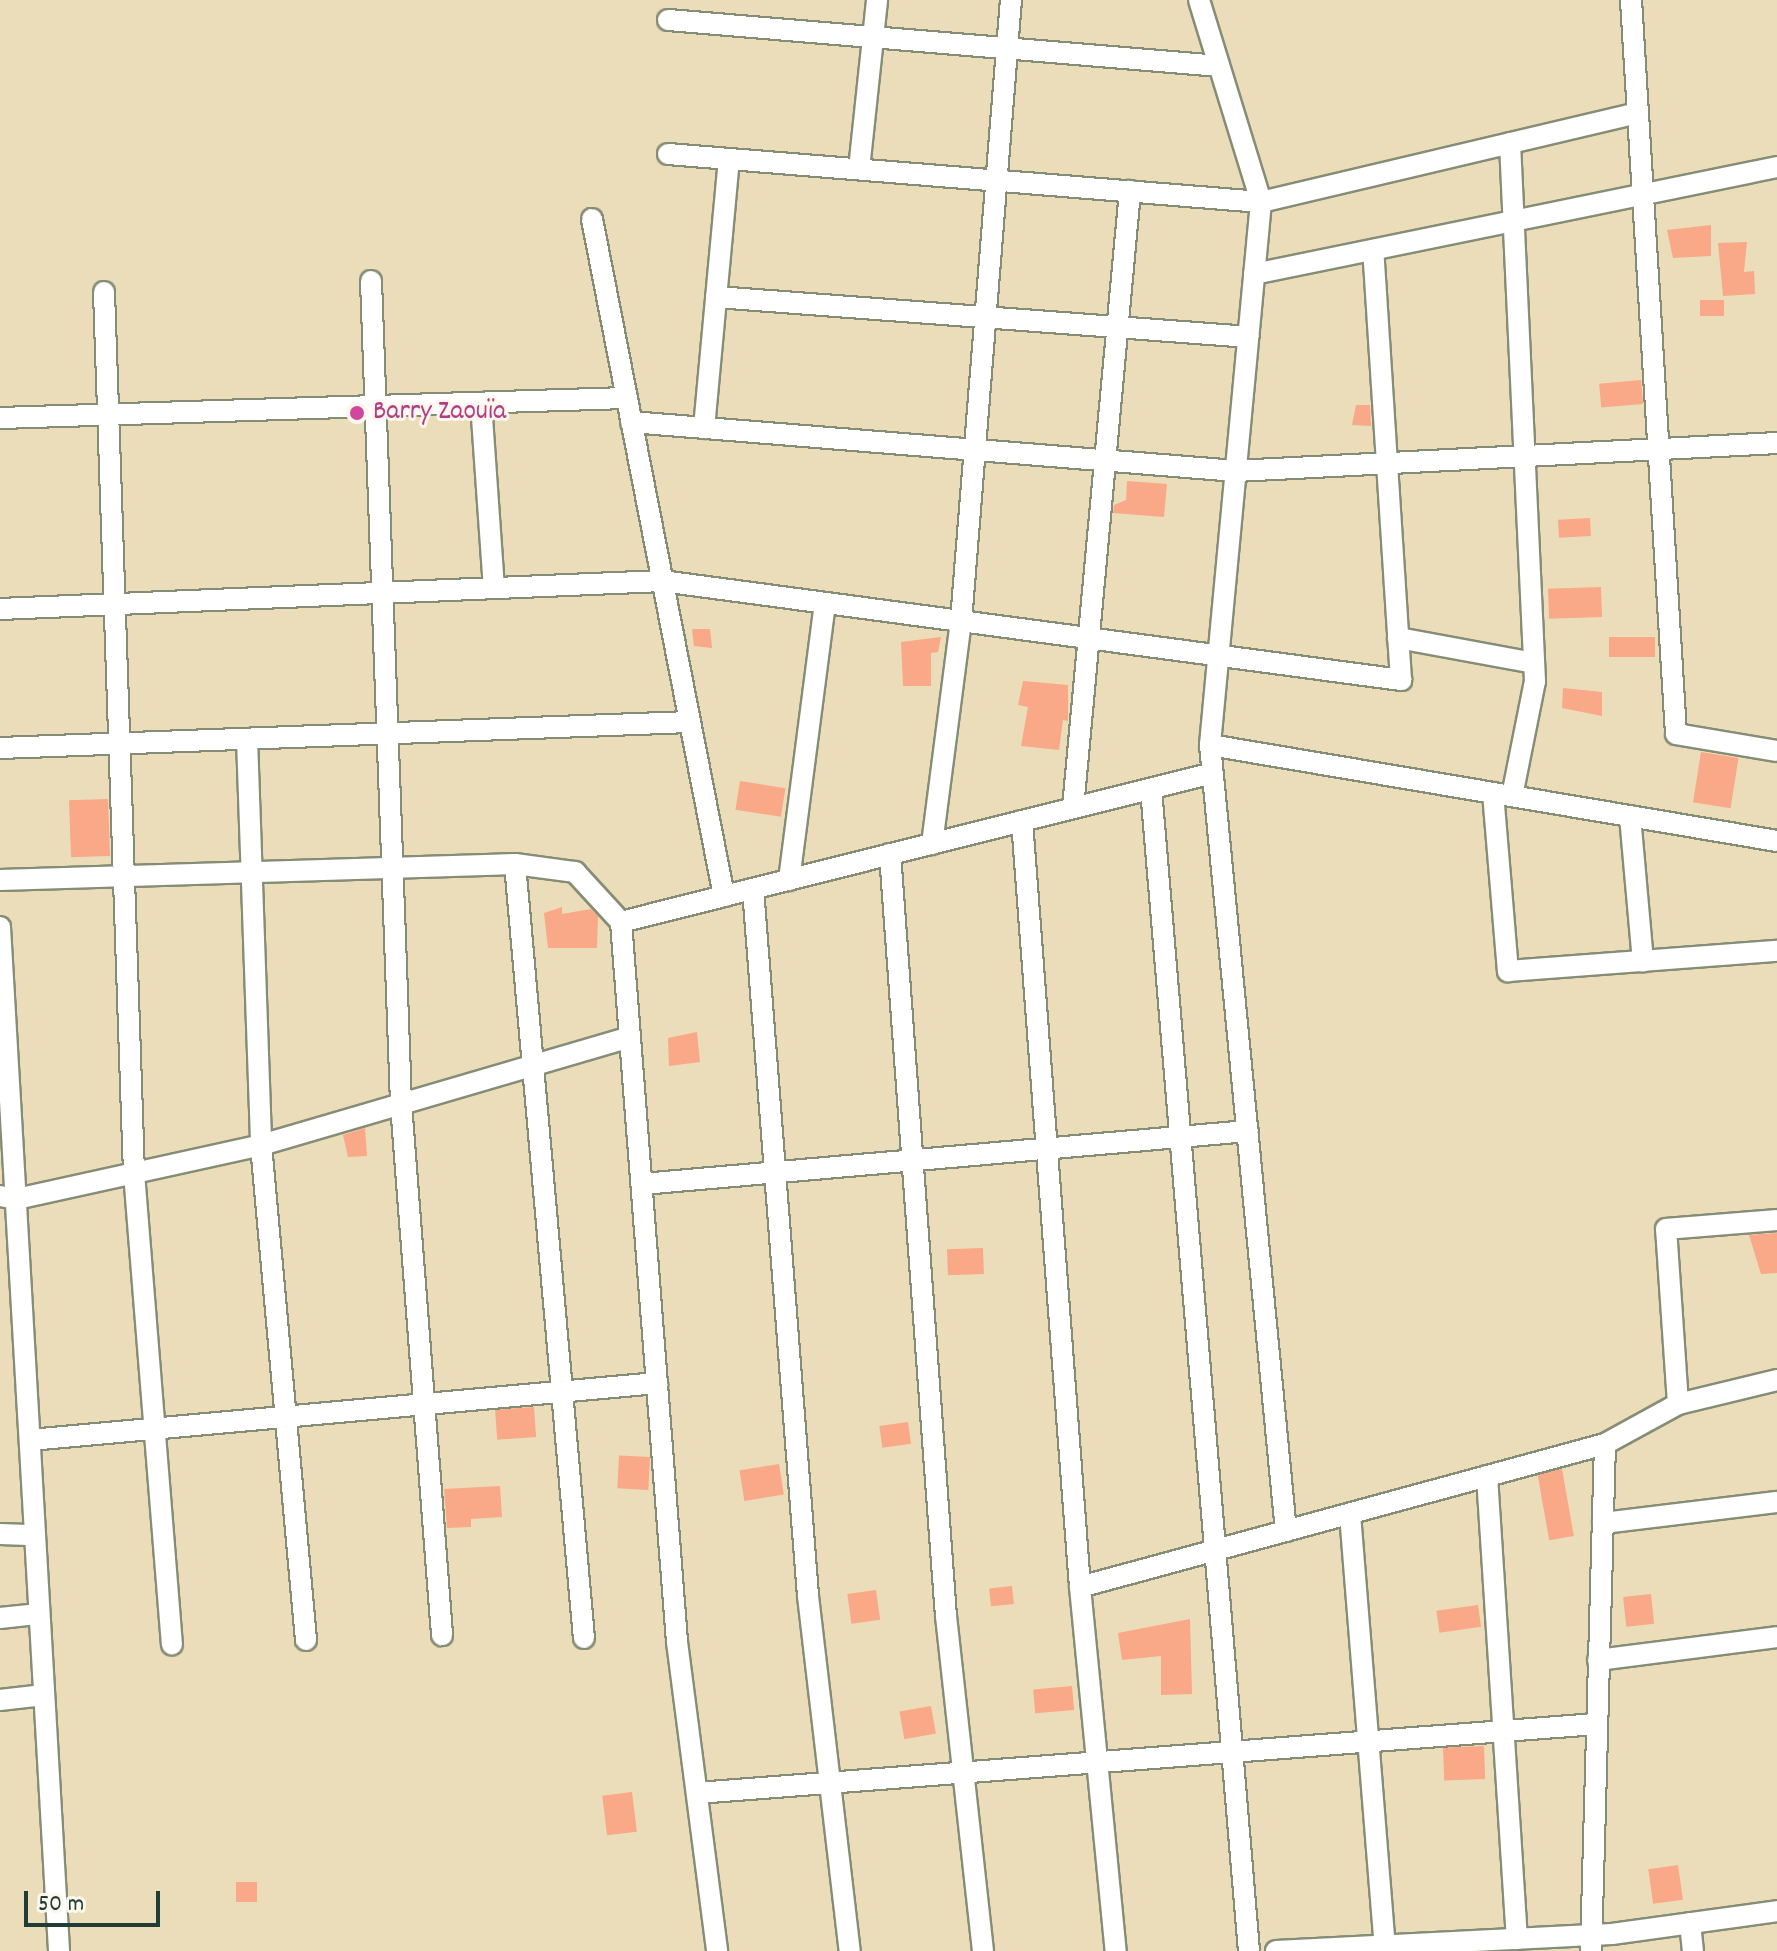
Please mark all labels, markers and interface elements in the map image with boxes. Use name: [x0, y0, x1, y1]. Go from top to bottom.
place label: Barry Zaouïa: [373, 396, 506, 430]
marker: Barry Zaouïa: [348, 404, 366, 422]
scale bar: [28, 1875, 164, 1925]
text: 50 m: [38, 1888, 84, 1922]

